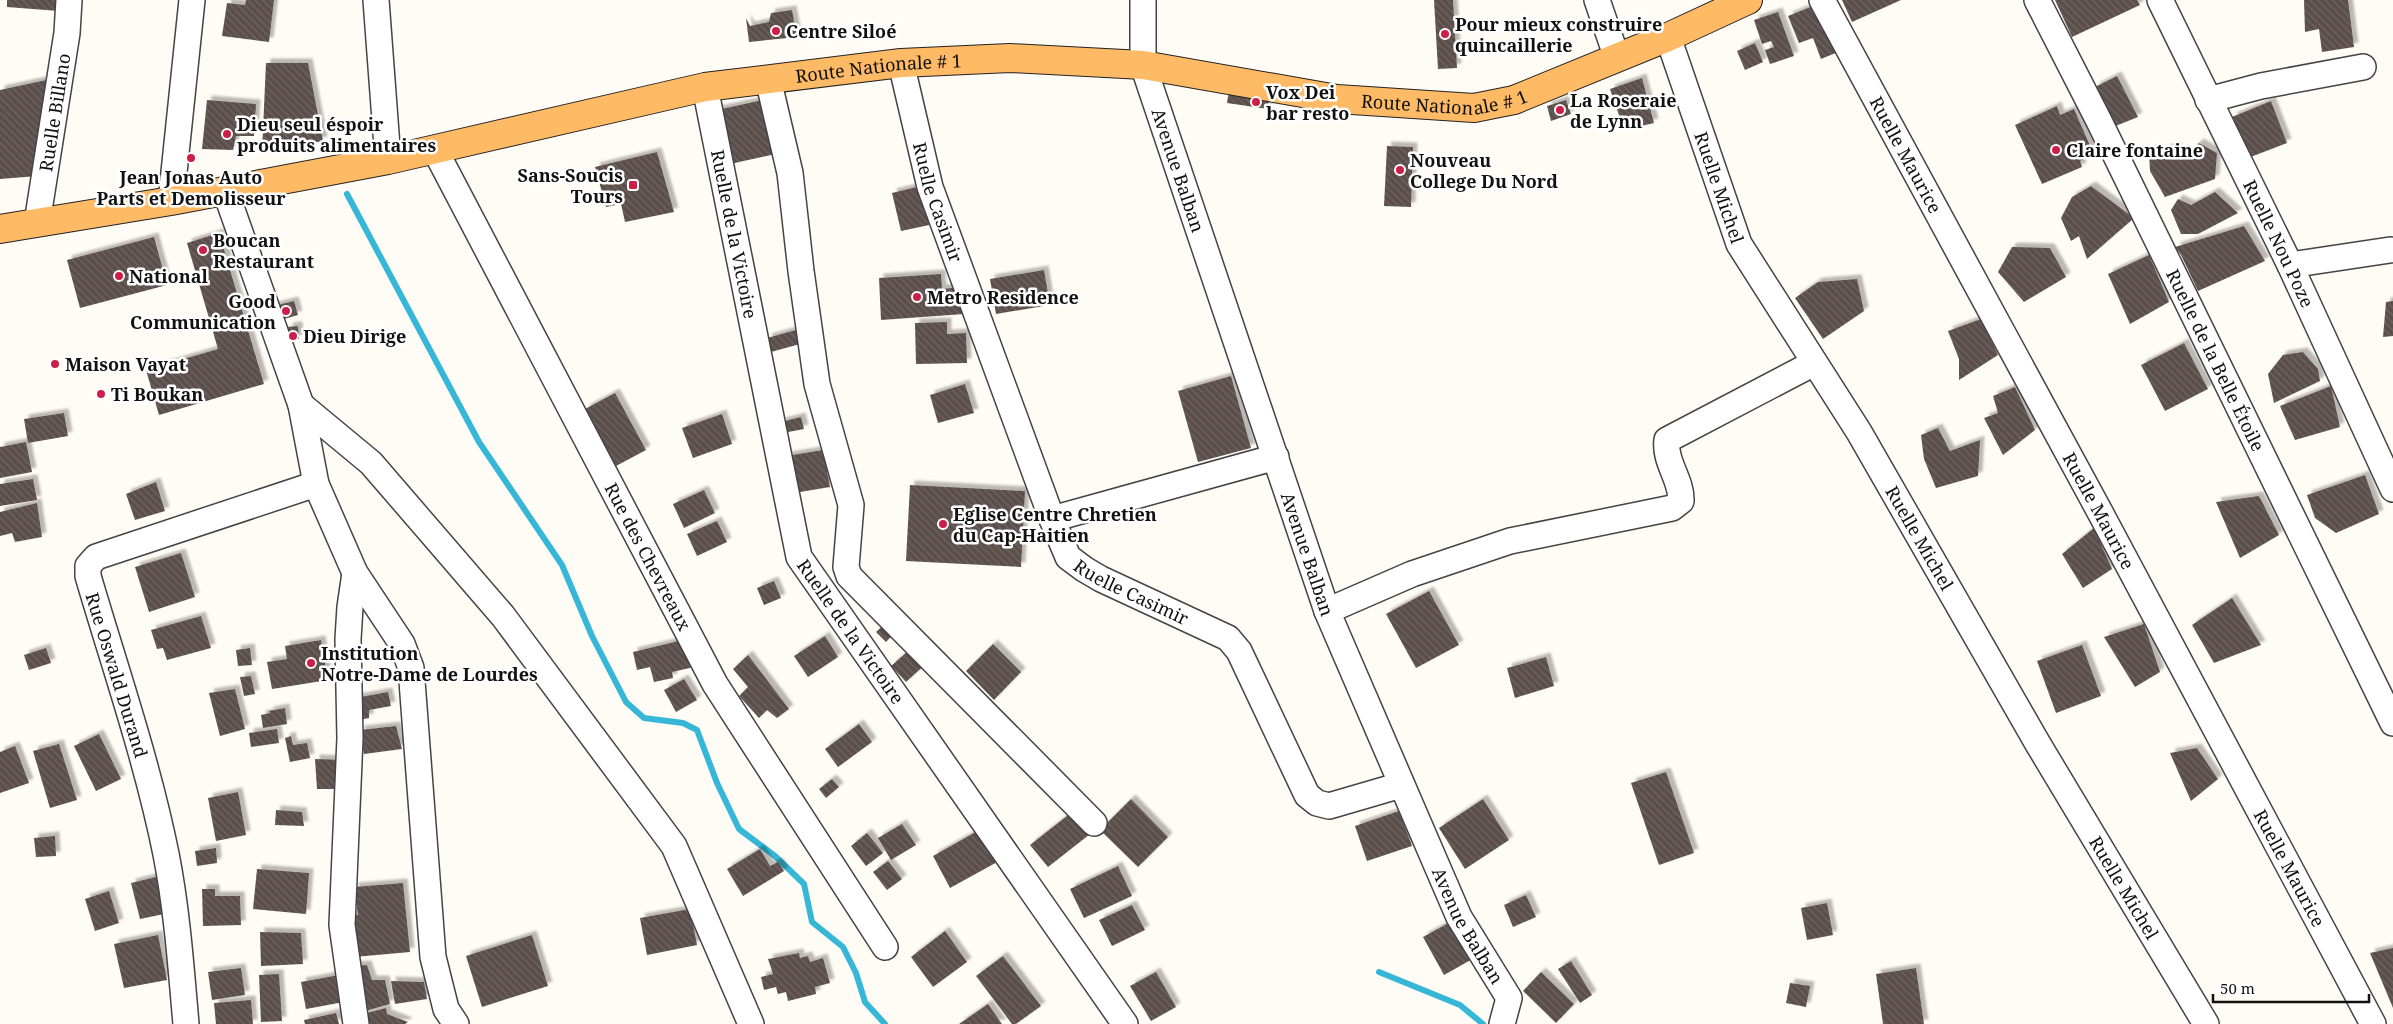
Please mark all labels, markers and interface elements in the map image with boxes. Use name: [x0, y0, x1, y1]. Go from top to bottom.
place label: Pour mieux construire quincaillerie: [1455, 12, 1662, 57]
place label: Centre Siloé: [786, 19, 896, 43]
marker: Centre Siloé: [770, 25, 782, 37]
marker: Pour mieux construire quincaillerie: [1439, 28, 1451, 40]
street label: Route Nationale # 1: [794, 48, 962, 88]
street label: Ruelle Billano: [33, 52, 76, 173]
place label: Vox Dei bar resto: [1266, 80, 1349, 125]
street label: Route Nationale # 1: [1360, 84, 1531, 120]
place label: La Roseraie de Lynn: [1570, 88, 1677, 133]
street label: Ruelle Maurice: [1864, 92, 1947, 217]
marker: Vox Dei bar resto: [1250, 96, 1262, 108]
marker: La Roseraie de Lynn: [1554, 104, 1566, 116]
street label: Avenue Balban: [1146, 105, 1211, 236]
place label: Dieu seul éspoir produits alimentaires: [237, 112, 436, 157]
marker: Dieu seul éspoir produits alimentaires: [221, 128, 233, 140]
street label: Ruelle Michel: [1689, 128, 1750, 247]
place label: Claire fontaine: [2066, 138, 2203, 162]
street label: Ruelle Casimir: [908, 140, 969, 266]
marker: Claire fontaine: [2050, 144, 2062, 156]
street label: Ruelle de la Victoire: [706, 148, 763, 321]
place label: Nouveau College Du Nord: [1410, 148, 1558, 193]
marker: Jean Jonas Auto Parts et Demolisseur: [185, 152, 197, 164]
place label: Sans-Soucis Tours: [518, 163, 623, 208]
marker: Nouveau College Du Nord: [1394, 164, 1406, 176]
place label: Jean Jonas Auto Parts et Demolisseur: [96, 165, 286, 210]
street label: Ruelle Nou Poze: [2238, 176, 2320, 311]
marker: Sans-Soucis Tours: [627, 179, 639, 191]
place label: Boucan Restaurant: [213, 228, 314, 273]
marker: Boucan Restaurant: [197, 244, 209, 256]
place label: National: [129, 264, 208, 288]
street label: Ruelle de la Belle Étoile: [2161, 265, 2270, 455]
marker: National: [113, 270, 125, 282]
place label: Metro Residence: [927, 285, 1079, 309]
place label: Good Communication: [130, 289, 276, 334]
marker: Metro Residence: [911, 291, 923, 303]
marker: Good Communication: [280, 305, 292, 317]
place label: Dieu Dirige: [303, 324, 406, 348]
marker: Dieu Dirige: [287, 330, 299, 342]
place label: Maison Vayat: [65, 352, 186, 376]
marker: Maison Vayat: [49, 358, 61, 370]
place label: Ti Boukan: [111, 382, 203, 406]
marker: Ti Boukan: [95, 388, 107, 400]
street label: Ruelle Maurice: [2058, 448, 2140, 573]
street label: Rue des Chevreaux: [599, 478, 697, 635]
street label: Ruelle Michel: [1880, 481, 1959, 595]
street label: Avenue Balban: [1276, 489, 1340, 619]
place label: Eglise Centre Chretien du Cap-Haitien: [953, 502, 1157, 547]
marker: Eglise Centre Chretien du Cap-Haitien: [937, 518, 949, 530]
street label: Ruelle de la Victoire: [792, 554, 910, 709]
street label: Ruelle Casimir: [1069, 554, 1193, 630]
street label: Rue Oswald Durand: [80, 590, 154, 760]
place label: Institution Notre-Dame de Lourdes: [321, 641, 538, 686]
marker: Institution Notre-Dame de Lourdes: [305, 657, 317, 669]
street label: Ruelle Maurice: [2249, 805, 2331, 931]
street label: Ruelle Michel: [2084, 831, 2165, 944]
street label: Avenue Balban: [1427, 863, 1509, 989]
scale bar: [2213, 972, 2369, 1004]
text: 50 m: [2220, 978, 2255, 998]

